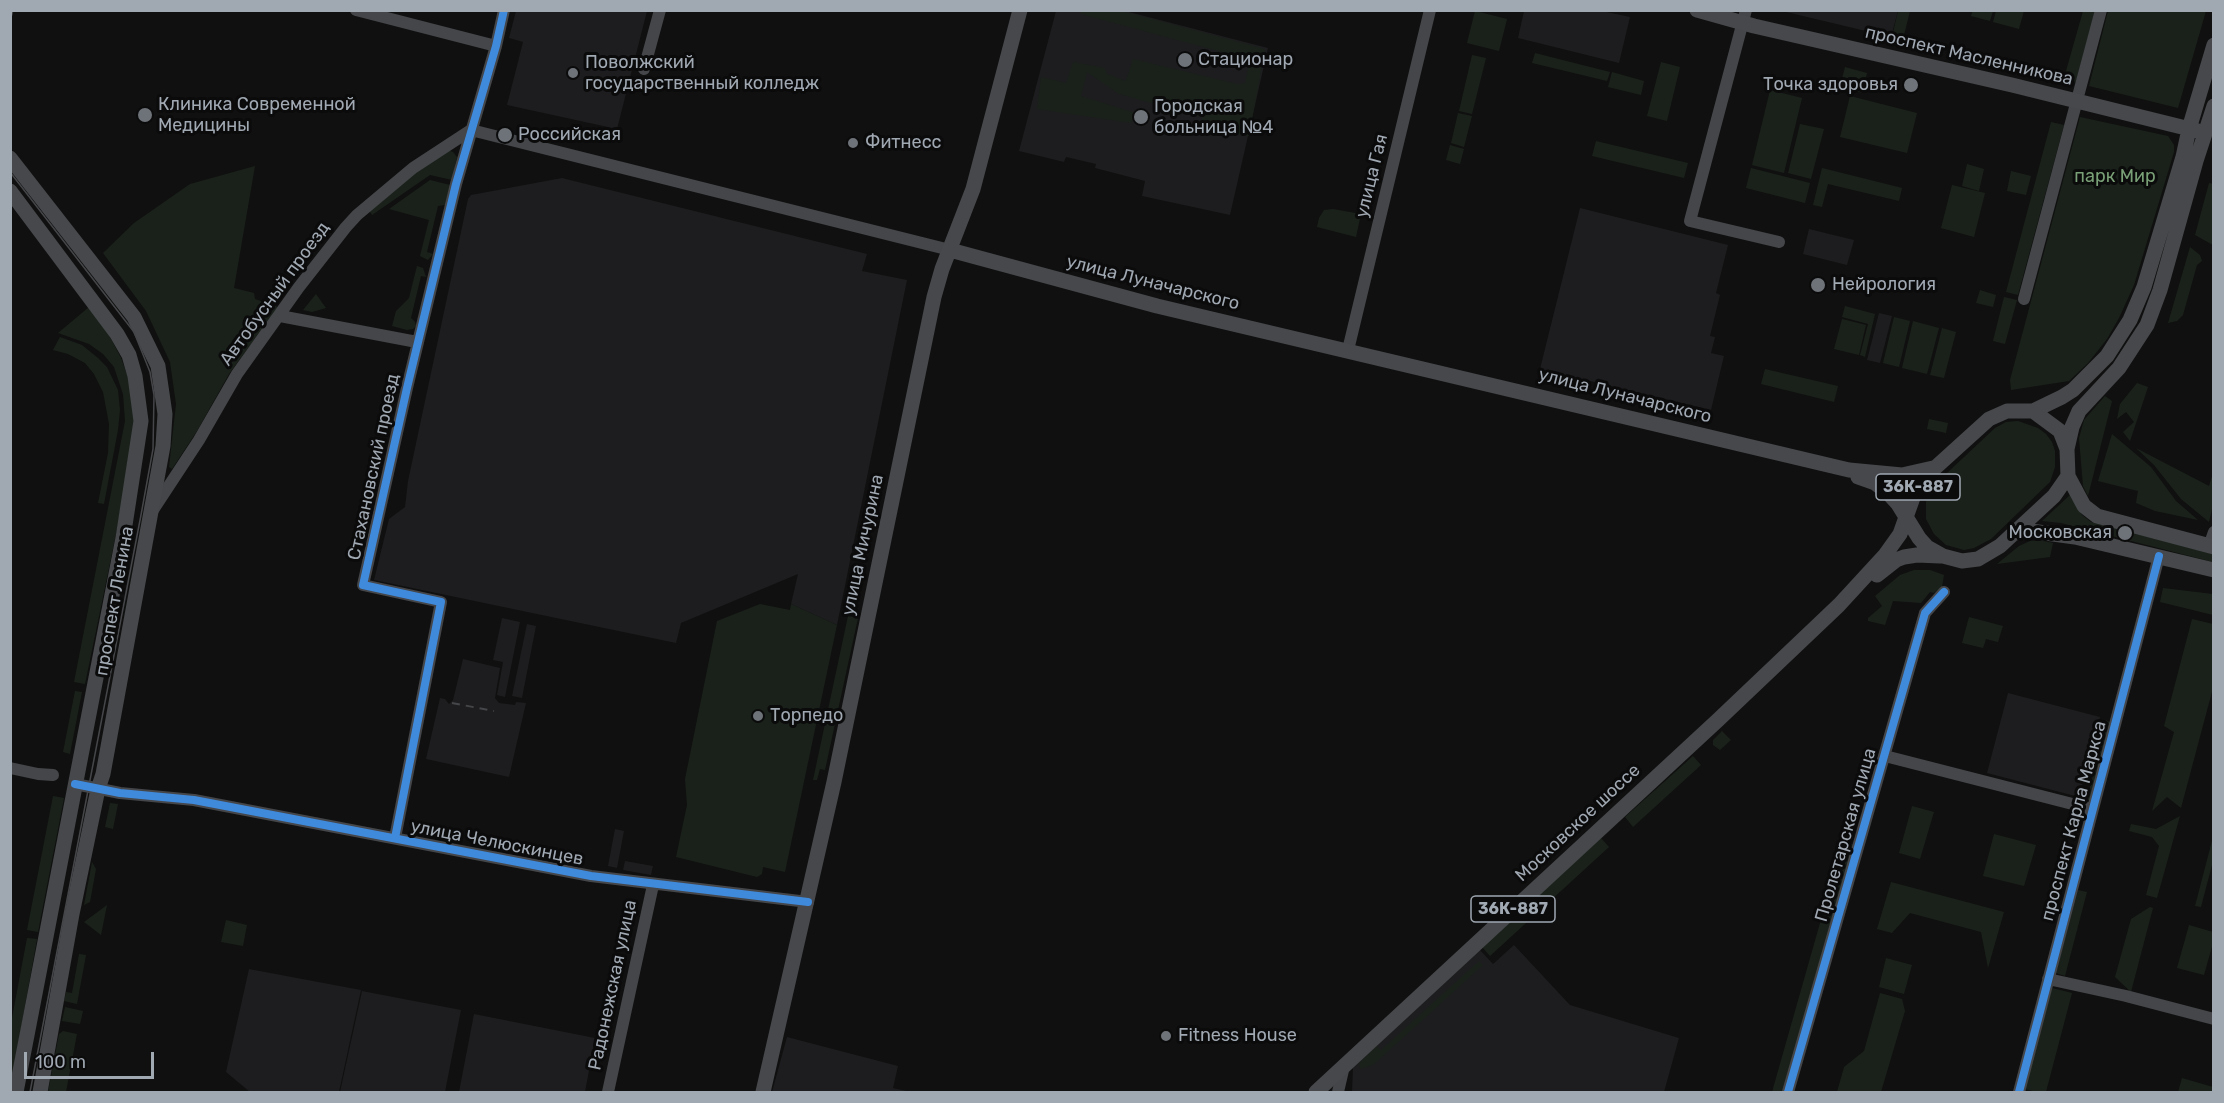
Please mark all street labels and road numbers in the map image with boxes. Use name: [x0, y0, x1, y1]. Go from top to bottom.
street label: проспект Масленникова: [1863, 22, 2075, 90]
street label: улица Гая: [1351, 132, 1393, 220]
street label: Автобусный проезд: [216, 218, 334, 370]
street label: улица Луначарского: [1064, 251, 1242, 315]
street label: улица Луначарского: [1536, 364, 1714, 428]
street label: Стахановский проезд: [344, 372, 404, 562]
street label: улица Мичурина: [837, 472, 889, 618]
road number: 36К-887: [1876, 474, 1960, 500]
street label: проспект Ленина: [91, 525, 139, 677]
street label: проспект Карла Маркса: [2037, 718, 2111, 924]
street label: Пролетарская улица: [1811, 746, 1881, 924]
street label: Московское шоссе: [1511, 760, 1645, 886]
street label: улица Челюскинцев: [409, 816, 585, 870]
road number: 36К-887: [1471, 896, 1555, 922]
street label: Радонежская улица: [584, 898, 642, 1072]

